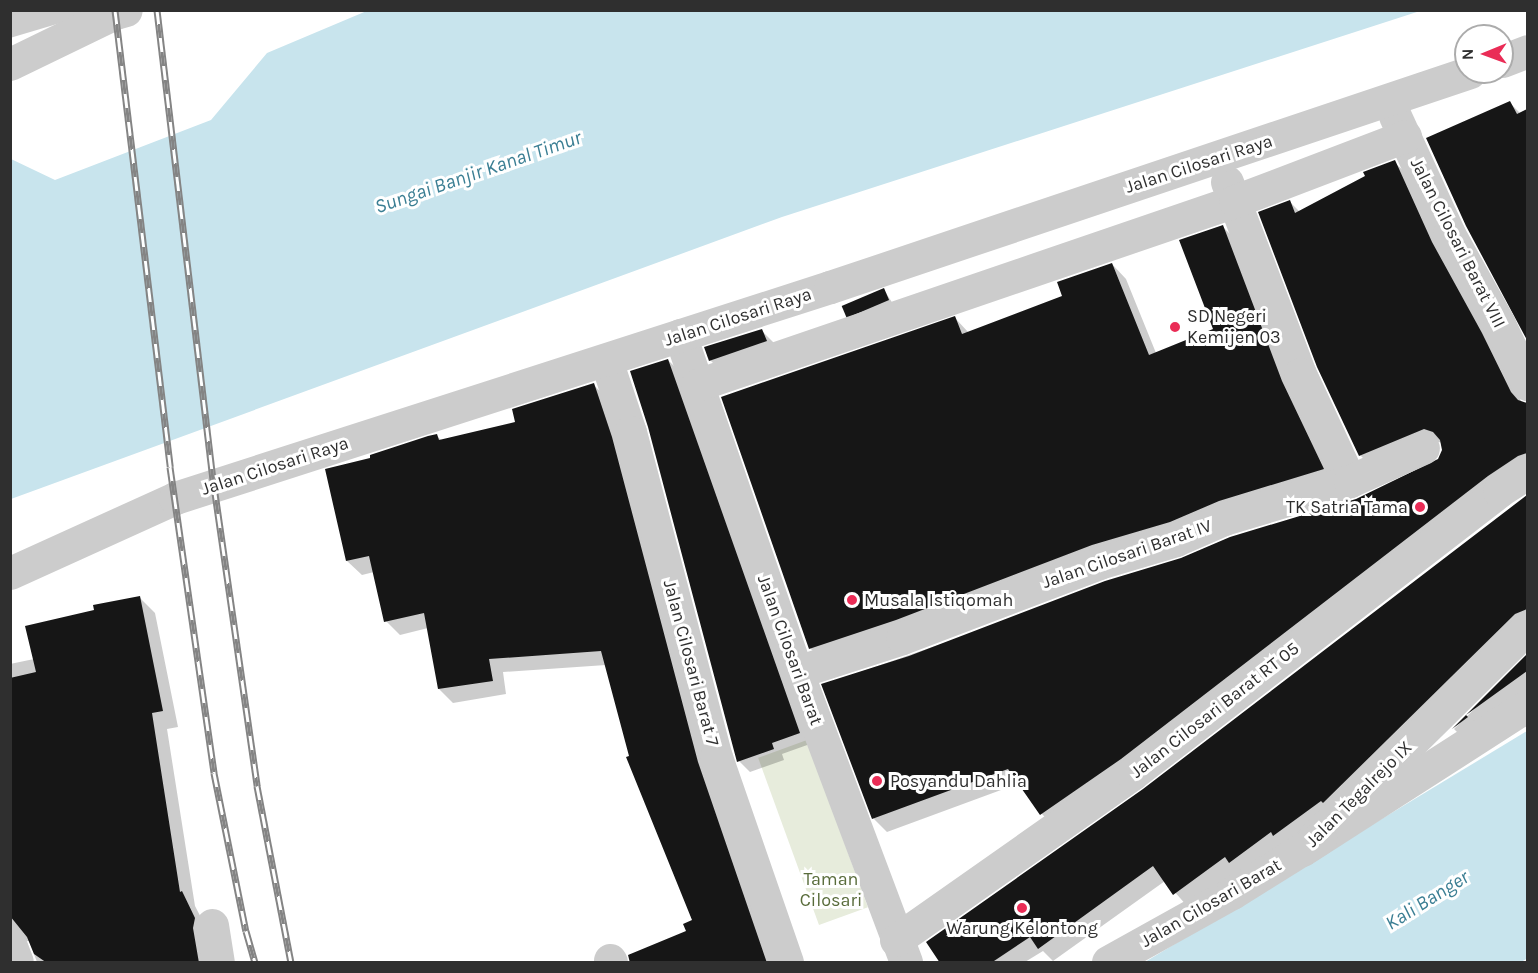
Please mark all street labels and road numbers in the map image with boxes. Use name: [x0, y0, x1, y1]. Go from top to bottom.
street label: Jalan Cilosari Raya: [1123, 130, 1275, 198]
street label: Jalan Cilosari Barat VIII: [1406, 154, 1510, 332]
street label: Jalan Cilosari Raya: [662, 283, 814, 351]
street label: Jalan Cilosari Raya: [199, 432, 351, 500]
street label: Jalan Cilosari Barat IV: [1039, 515, 1215, 593]
street label: Jalan Cilosari Barat: [753, 572, 827, 728]
street label: Jalan Cilosari Barat 7: [658, 578, 724, 748]
street label: Jalan Cilosari Barat RT 05: [1126, 638, 1304, 782]
street label: Jalan Tegalrejo IX: [1301, 736, 1417, 852]
street label: Jalan Cilosari Barat: [1137, 854, 1285, 952]

